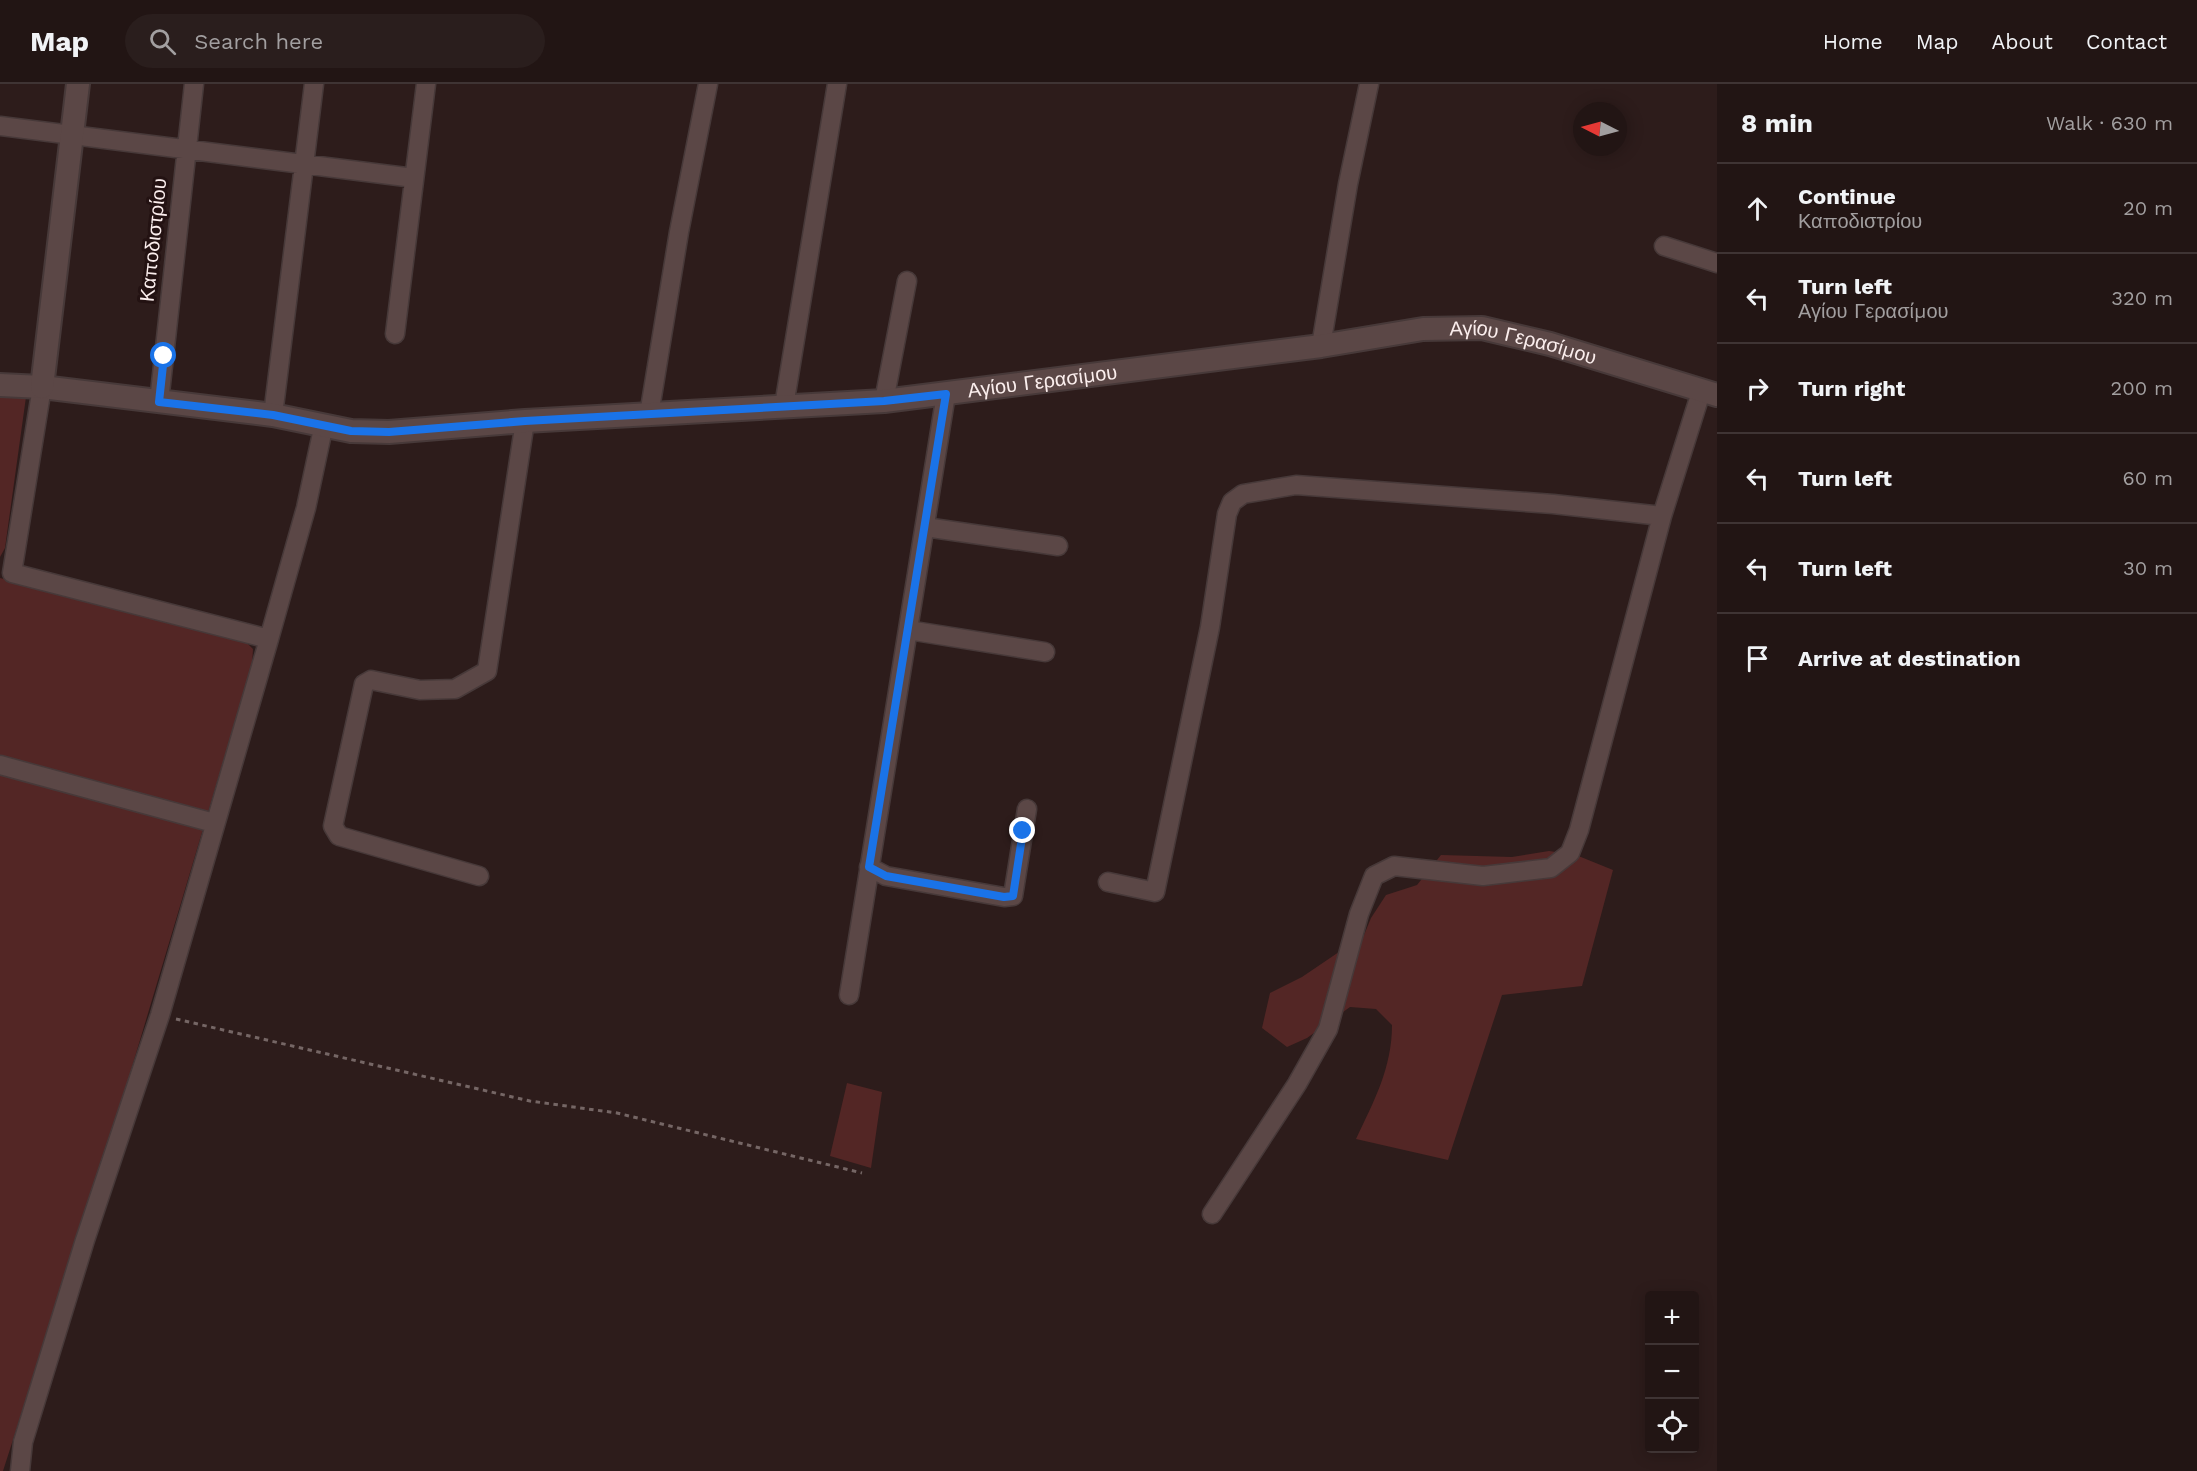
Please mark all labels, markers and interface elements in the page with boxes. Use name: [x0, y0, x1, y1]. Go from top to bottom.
search box: [125, 14, 545, 68]
text: Map: [30, 25, 89, 58]
icon: search: [146, 25, 179, 58]
text: Search here: [194, 29, 323, 54]
text: Home: [1823, 29, 1883, 54]
text: Map: [1916, 29, 1959, 54]
text: About: [1992, 29, 2053, 54]
text: Contact: [2086, 29, 2167, 54]
north arrow: [1573, 102, 1627, 156]
text: 8 min: [1741, 108, 1813, 138]
text: Walk · 630 m: [2046, 111, 2173, 135]
street label: Καποδιστρίου: [135, 177, 171, 303]
text: Continue: [1798, 184, 1896, 209]
icon: ahead: [1741, 192, 1774, 225]
text: 20 m: [2123, 196, 2173, 220]
text: Καποδιστρίου: [1798, 209, 1922, 233]
text: Turn left: [1798, 274, 1892, 299]
icon: left: [1741, 282, 1774, 315]
text: 320 m: [2111, 286, 2173, 310]
text: Αγίου Γερασίμου: [1798, 299, 1948, 323]
street label: Αγίου Γερασίμου: [1449, 315, 1600, 370]
route start: [150, 342, 176, 368]
street label: Αγίου Γερασίμου: [966, 360, 1119, 402]
icon: right: [1741, 372, 1774, 405]
text: Turn right: [1798, 376, 1905, 401]
text: 200 m: [2111, 376, 2173, 400]
icon: left: [1741, 462, 1774, 495]
text: Turn left: [1798, 466, 1892, 491]
text: 60 m: [2123, 466, 2173, 490]
icon: left: [1741, 552, 1774, 585]
text: Turn left: [1798, 556, 1892, 581]
text: 30 m: [2123, 556, 2173, 580]
icon: arrive: [1741, 642, 1774, 675]
text: Arrive at destination: [1798, 646, 2021, 671]
route end: [1009, 817, 1035, 843]
map controls: [1645, 1291, 1699, 1453]
button: +: [1645, 1291, 1699, 1345]
button: −: [1645, 1345, 1699, 1399]
button: locate: [1645, 1399, 1699, 1453]

